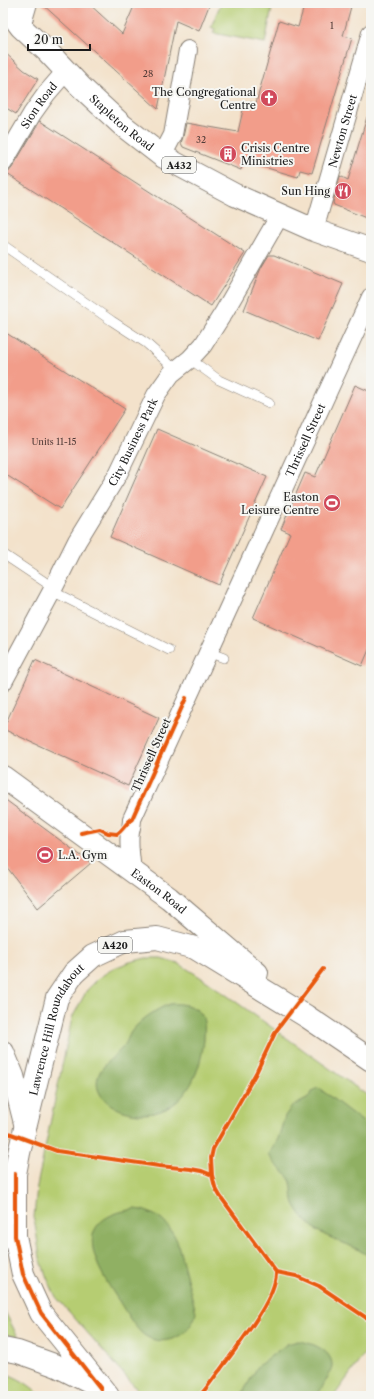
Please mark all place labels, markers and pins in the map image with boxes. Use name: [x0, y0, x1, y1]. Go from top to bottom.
place label: The Congregational Centre: [152, 85, 257, 112]
church icon: The Congregational Centre: [259, 88, 279, 108]
place label: Crisis Centre Ministries: [241, 141, 309, 168]
building icon: Crisis Centre Ministries: [218, 144, 238, 164]
restaurant icon: Sun Hing: [333, 181, 353, 201]
place label: Sun Hing: [281, 184, 330, 198]
place label: Easton Leisure Centre: [241, 490, 319, 517]
sports icon: Easton Leisure Centre: [322, 493, 342, 513]
sports icon: L.A. Gym: [35, 845, 55, 865]
place label: L.A. Gym: [58, 848, 108, 862]

